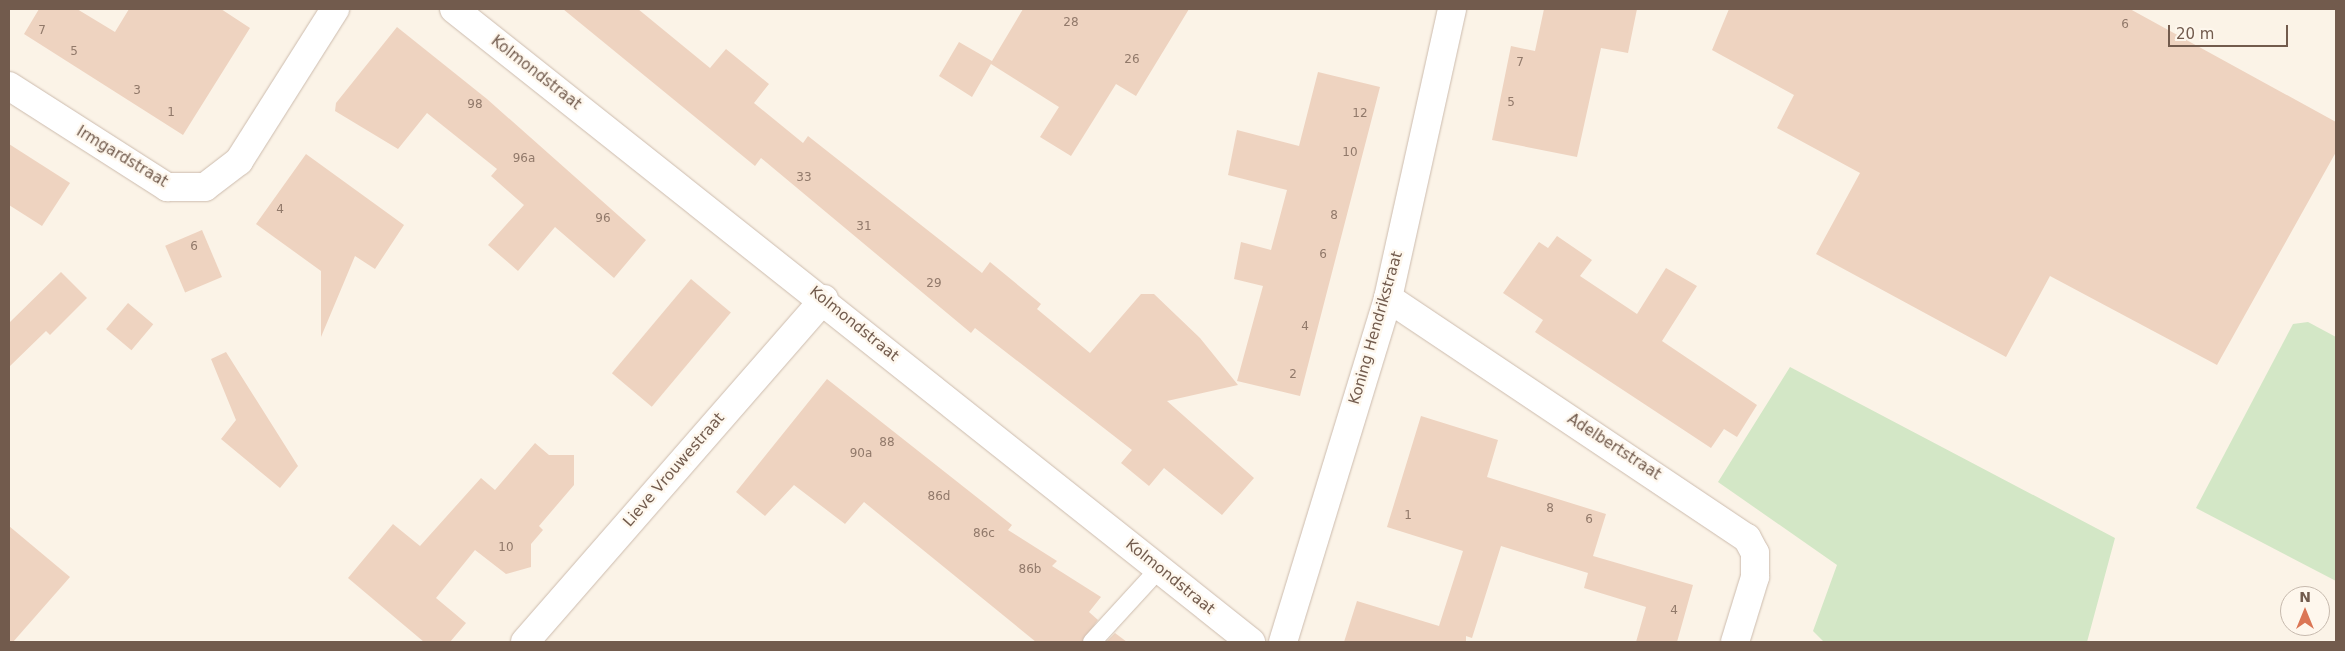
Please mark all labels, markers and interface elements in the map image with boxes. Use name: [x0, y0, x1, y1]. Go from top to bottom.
scale bar: [2170, 15, 2290, 47]
house number: 28: [1063, 16, 1079, 30]
house number: 6: [2121, 18, 2129, 32]
house number: 7: [38, 24, 46, 38]
text: 20 m: [2176, 25, 2214, 43]
street label: Kolmondstraat: [487, 32, 585, 114]
house number: 5: [70, 45, 78, 59]
house number: 26: [1124, 53, 1140, 67]
house number: 7: [1516, 56, 1524, 70]
house number: 3: [133, 84, 141, 98]
house number: 5: [1507, 96, 1515, 110]
house number: 98: [467, 98, 483, 112]
house number: 1: [167, 106, 175, 120]
house number: 12: [1352, 107, 1368, 121]
street label: Irmgardstraat: [73, 123, 171, 191]
house number: 10: [1342, 146, 1358, 160]
house number: 96a: [513, 152, 535, 166]
house number: 33: [796, 171, 812, 185]
house number: 4: [276, 203, 284, 217]
house number: 8: [1330, 209, 1338, 223]
house number: 96: [595, 212, 611, 226]
house number: 31: [856, 220, 872, 234]
house number: 6: [190, 240, 198, 254]
house number: 6: [1319, 248, 1327, 262]
street label: Koning Hendrikstraat: [1346, 249, 1406, 407]
house number: 29: [926, 277, 942, 291]
street label: Kolmondstraat: [806, 283, 902, 365]
house number: 4: [1301, 320, 1309, 334]
house number: 2: [1289, 368, 1297, 382]
street label: Lieve Vrouwestraat: [620, 409, 728, 531]
street label: Adelbertstraat: [1564, 410, 1664, 484]
house number: 88: [879, 436, 895, 450]
house number: 90a: [850, 447, 872, 461]
house number: 86d: [928, 490, 950, 504]
house number: 8: [1546, 502, 1554, 516]
house number: 1: [1404, 509, 1412, 523]
house number: 6: [1585, 513, 1593, 527]
house number: 86c: [973, 527, 995, 541]
street label: Kolmondstraat: [1122, 536, 1218, 618]
house number: 10: [498, 541, 514, 555]
house number: 86b: [1019, 563, 1041, 577]
north arrow: [2280, 586, 2330, 636]
text: N: [2299, 589, 2311, 605]
house number: 4: [1670, 604, 1678, 618]

